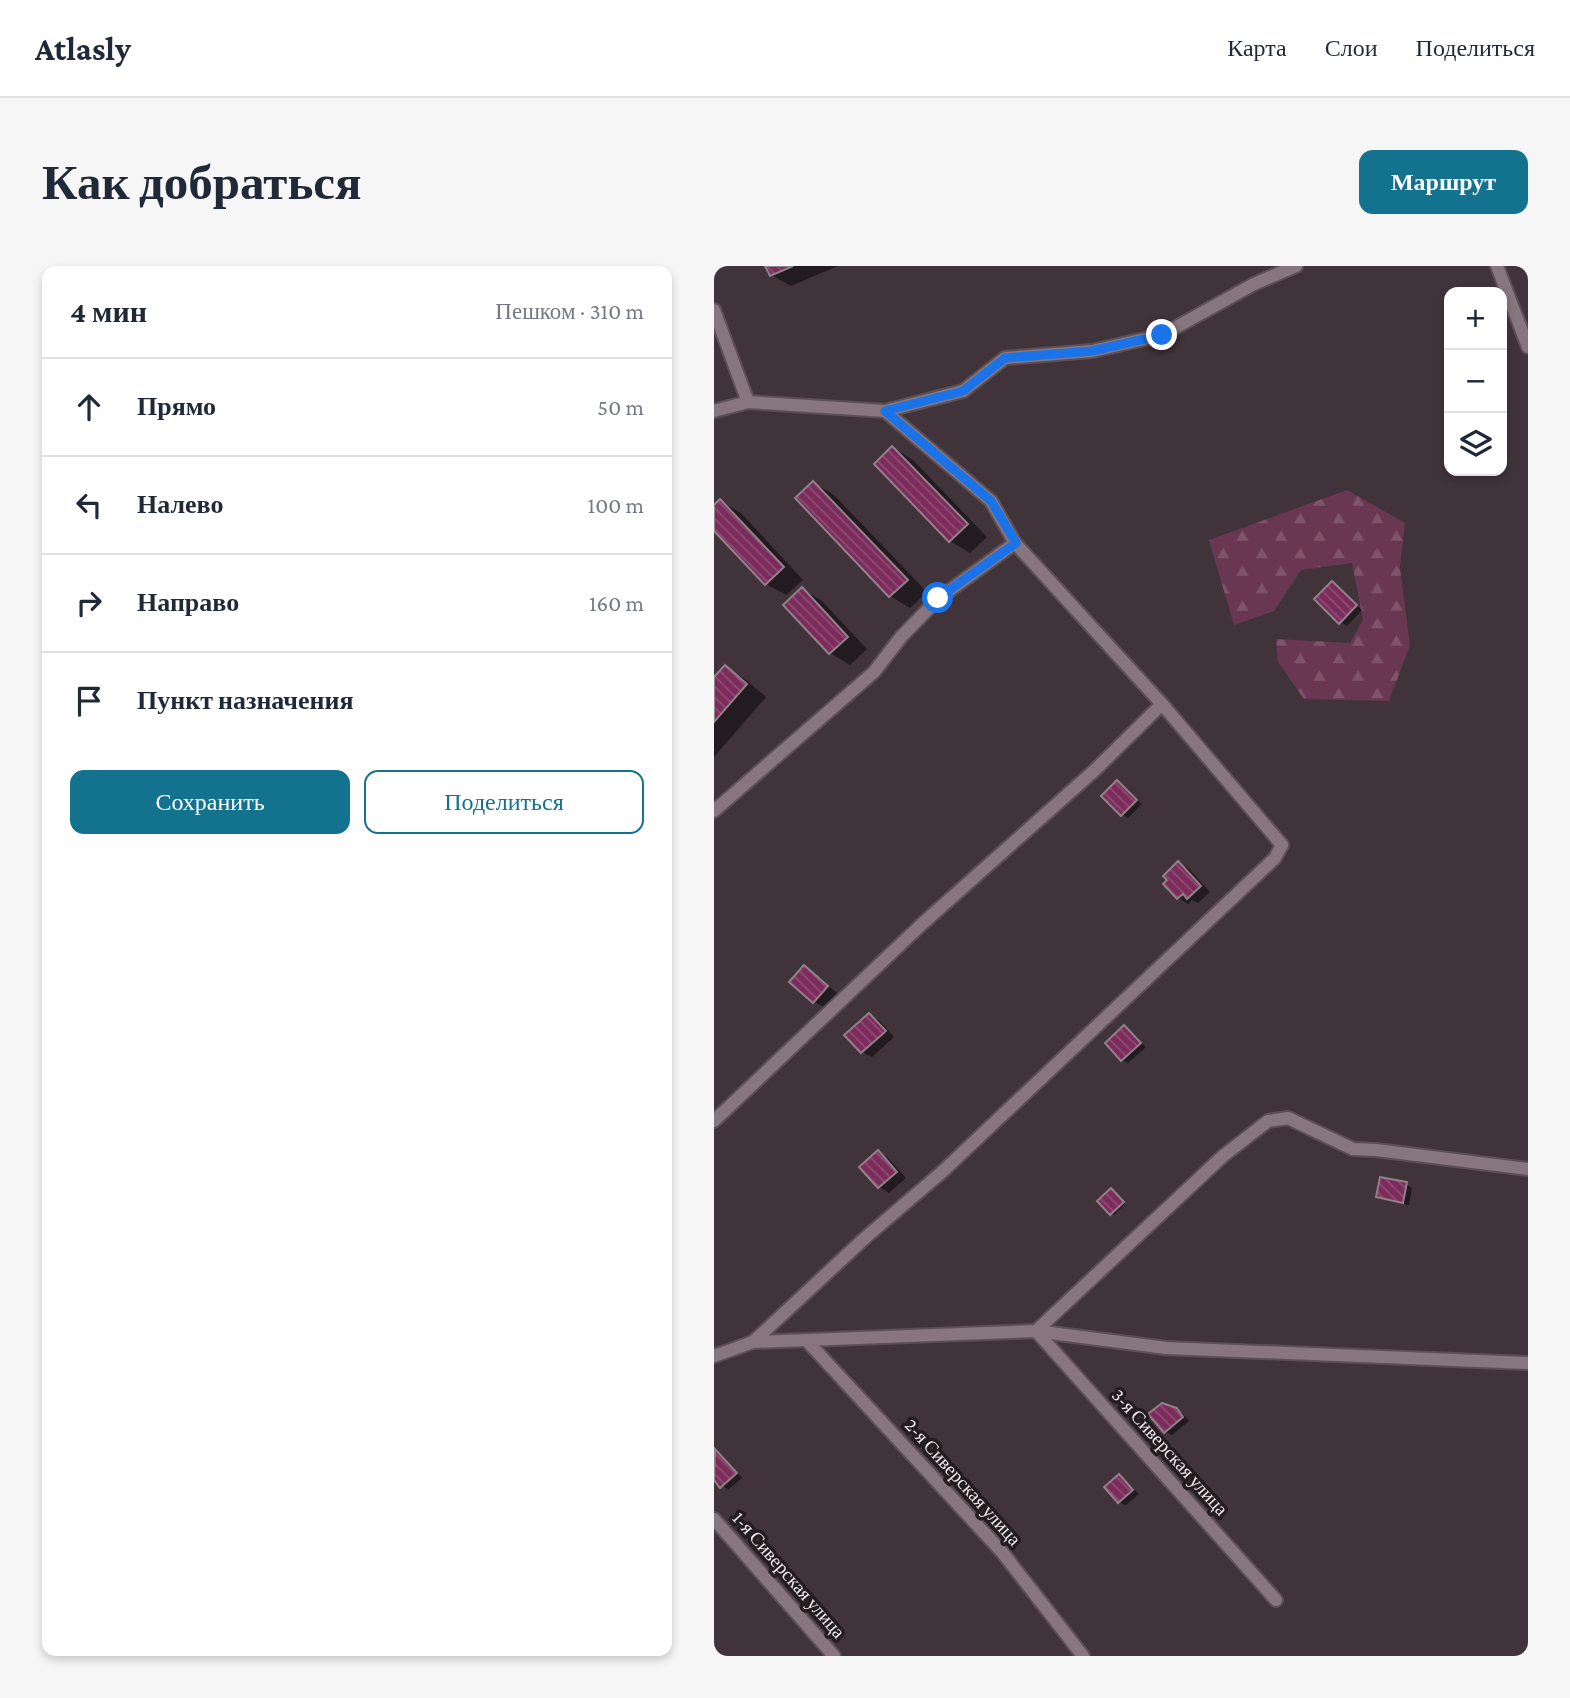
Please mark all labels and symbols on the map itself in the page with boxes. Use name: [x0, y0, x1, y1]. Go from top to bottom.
route end: [1146, 319, 1177, 350]
route start: [922, 582, 953, 613]
street label: 3-я Сиверская улица: [1108, 1384, 1233, 1520]
street label: 2-я Сиверская улица: [901, 1414, 1026, 1550]
street label: 1-я Сиверская улица: [729, 1508, 850, 1643]

